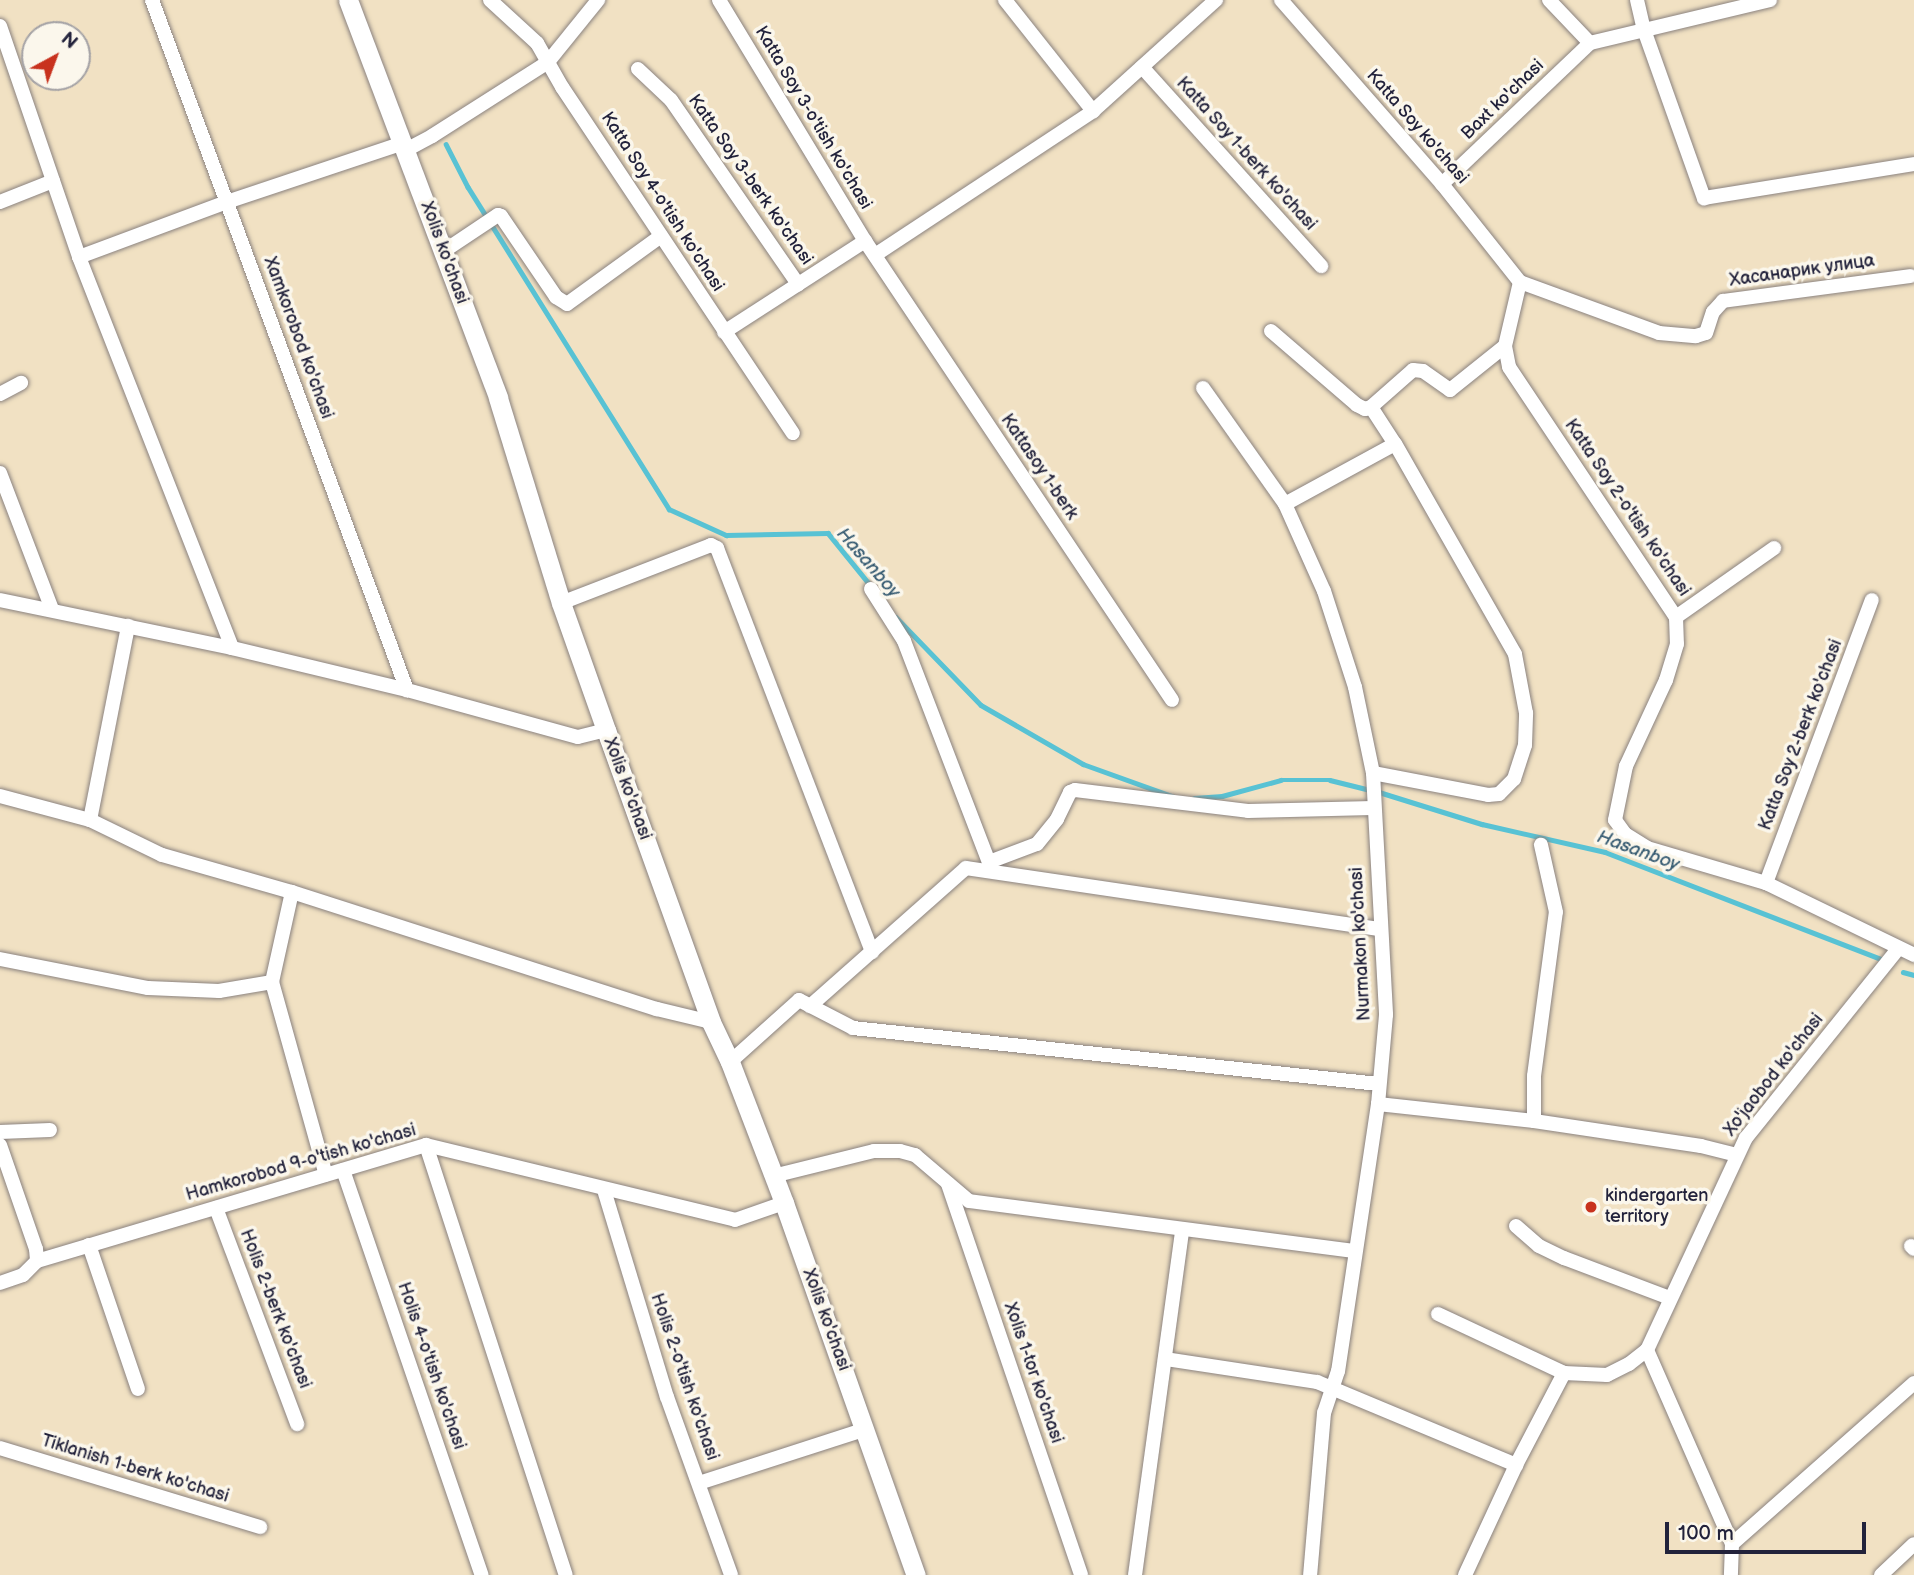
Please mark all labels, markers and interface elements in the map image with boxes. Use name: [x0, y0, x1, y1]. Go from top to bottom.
north arrow: [21, 21, 91, 91]
street label: Katta Soy 3-o'tish ko'chasi: [749, 22, 877, 214]
text: N: [56, 28, 82, 55]
street label: Baxt ko'chasi: [1457, 55, 1549, 145]
street label: Katta Soy ko'chasi: [1361, 65, 1473, 189]
street label: Katta Soy 1-berk ko'chasi: [1171, 72, 1321, 236]
street label: Katta Soy 3-berk ko'chasi: [682, 90, 818, 270]
street label: Katta Soy 4-o'tish ko'chasi: [595, 108, 729, 296]
street label: Xolis ko'chasi: [416, 199, 472, 307]
street label: Хасанарик улица: [1728, 250, 1876, 292]
street label: Xamkorobod ko'chasi: [259, 254, 337, 422]
street label: Kattasoy 1-berk: [995, 410, 1083, 524]
street label: Katta Soy 2-o'tish ko'chasi: [1559, 415, 1695, 601]
water label: Hasanboy: [831, 523, 905, 603]
street label: Katta Soy 2-berk ko'chasi: [1754, 636, 1848, 834]
street label: Xolis ko'chasi: [599, 735, 655, 843]
water label: Hasanboy: [1594, 826, 1682, 876]
street label: Nurmakon ko'chasi: [1346, 867, 1376, 1021]
street label: Xo'jaobod ko'chasi: [1720, 1010, 1828, 1140]
street label: Hamkorobod 9-o'tish ko'chasi: [183, 1120, 419, 1206]
place label: kindergarten territory: [1605, 1186, 1708, 1228]
marker: kindergarten territory: [1583, 1199, 1599, 1215]
street label: Holis 2-berk ko'chasi: [235, 1226, 315, 1392]
street label: Xolis ko'chasi: [798, 1266, 854, 1374]
street label: Holis 4-o'tish ko'chasi: [392, 1280, 470, 1452]
street label: Holis 2-o'tish ko'chasi: [645, 1291, 723, 1463]
street label: Xolis 1-tor ko'chasi: [999, 1300, 1067, 1446]
street label: Tiklanish 1-berk ko'chasi: [39, 1430, 231, 1508]
scale bar: [1669, 1508, 1870, 1552]
text: 100 m: [1678, 1521, 1734, 1546]

